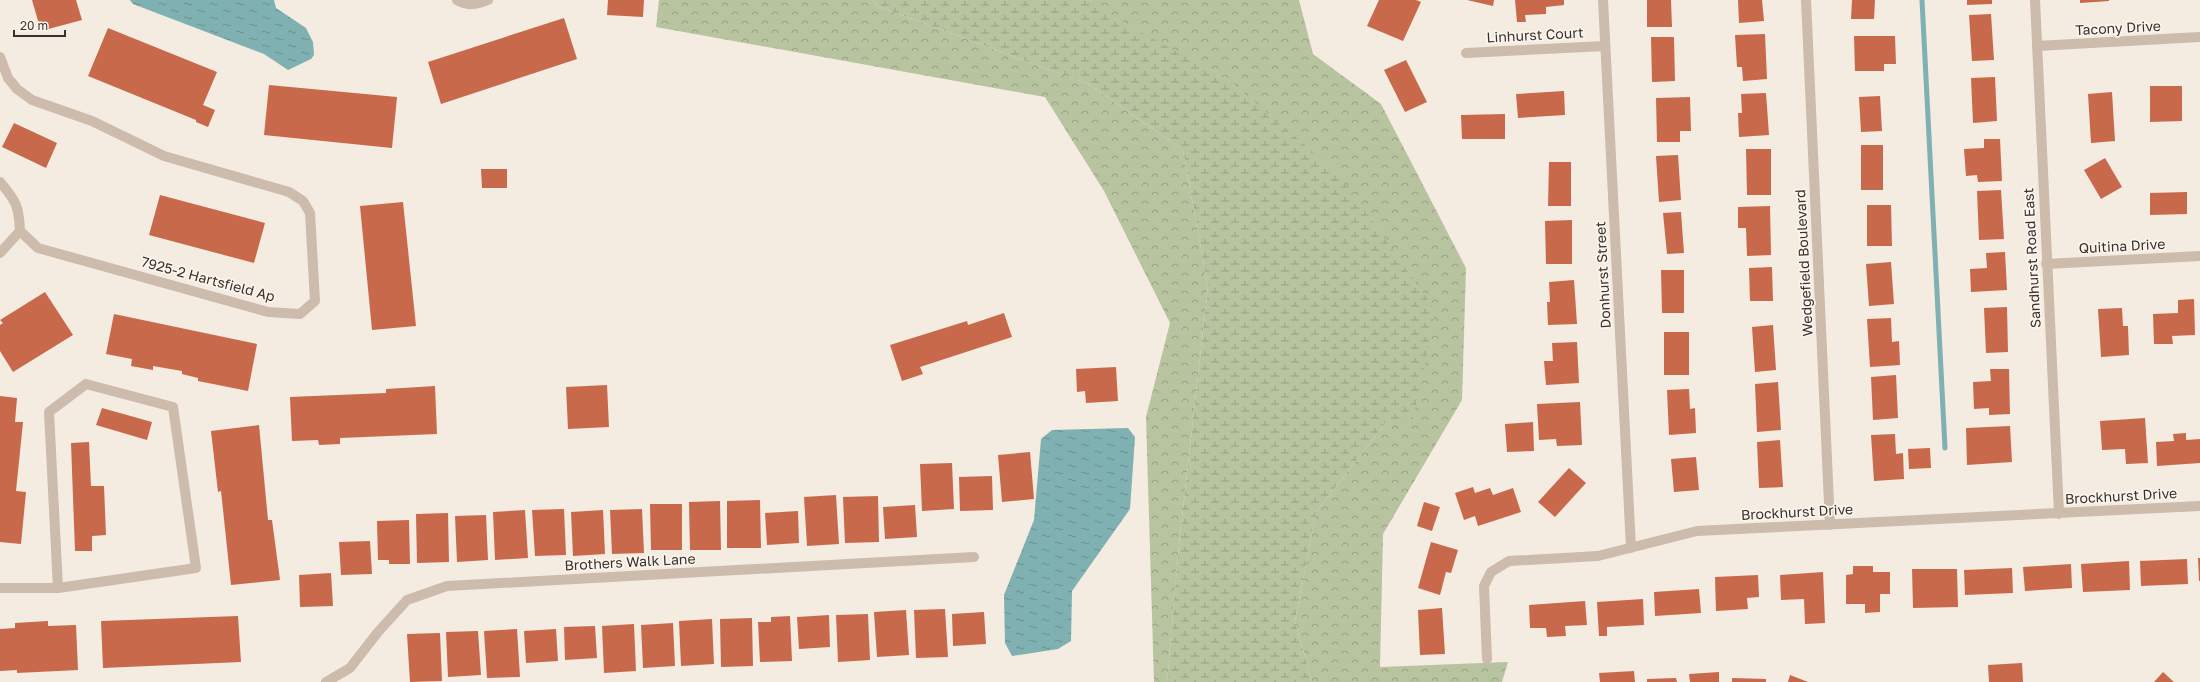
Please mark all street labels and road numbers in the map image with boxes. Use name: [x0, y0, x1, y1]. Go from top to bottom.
street label: Tacony Drive: [2075, 17, 2161, 38]
street label: Linhurst Court: [1486, 23, 1584, 46]
street label: Sandhurst Road East: [2019, 188, 2044, 329]
street label: Wedgefield Boulevard: [1791, 189, 1816, 337]
street label: Donhurst Street: [1591, 221, 1614, 329]
street label: Quitina Drive: [2078, 235, 2166, 256]
street label: 7925-2 Hartsfield Ap: [139, 252, 277, 305]
street label: Brockhurst Drive: [2064, 484, 2178, 507]
street label: Brockhurst Drive: [1740, 500, 1854, 523]
street label: Brothers Walk Lane: [564, 550, 696, 573]

